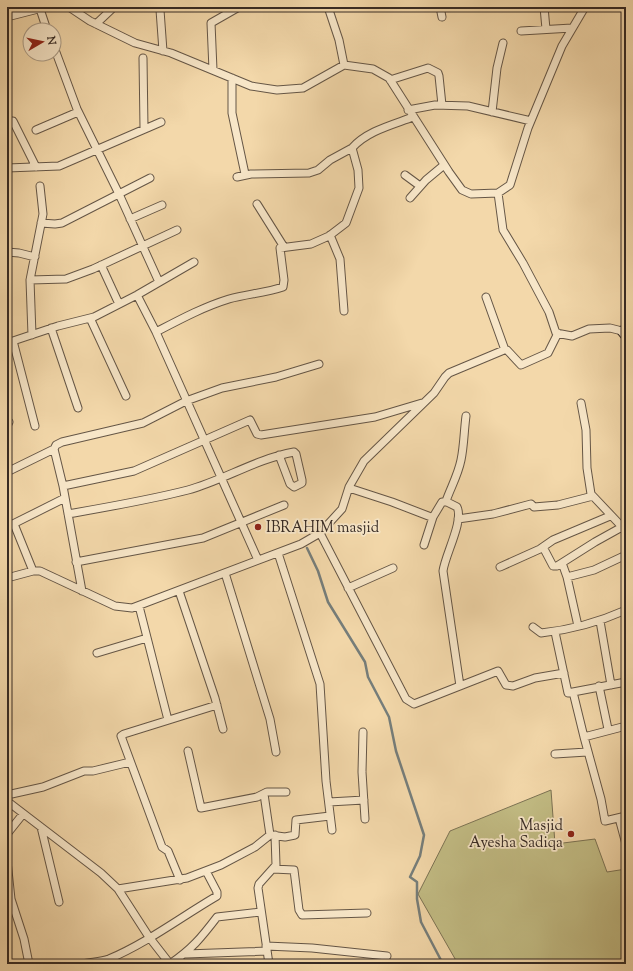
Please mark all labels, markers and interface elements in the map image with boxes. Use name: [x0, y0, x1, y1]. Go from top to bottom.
north arrow: [22, 22, 62, 62]
text: N: [42, 34, 60, 46]
place label: IBRAHIM masjid: [266, 518, 380, 539]
marker: IBRAHIM masjid: [253, 522, 263, 532]
place label: Masjid Ayesha Sadiqa: [469, 816, 564, 854]
marker: Masjid Ayesha Sadiqa: [566, 829, 576, 839]

